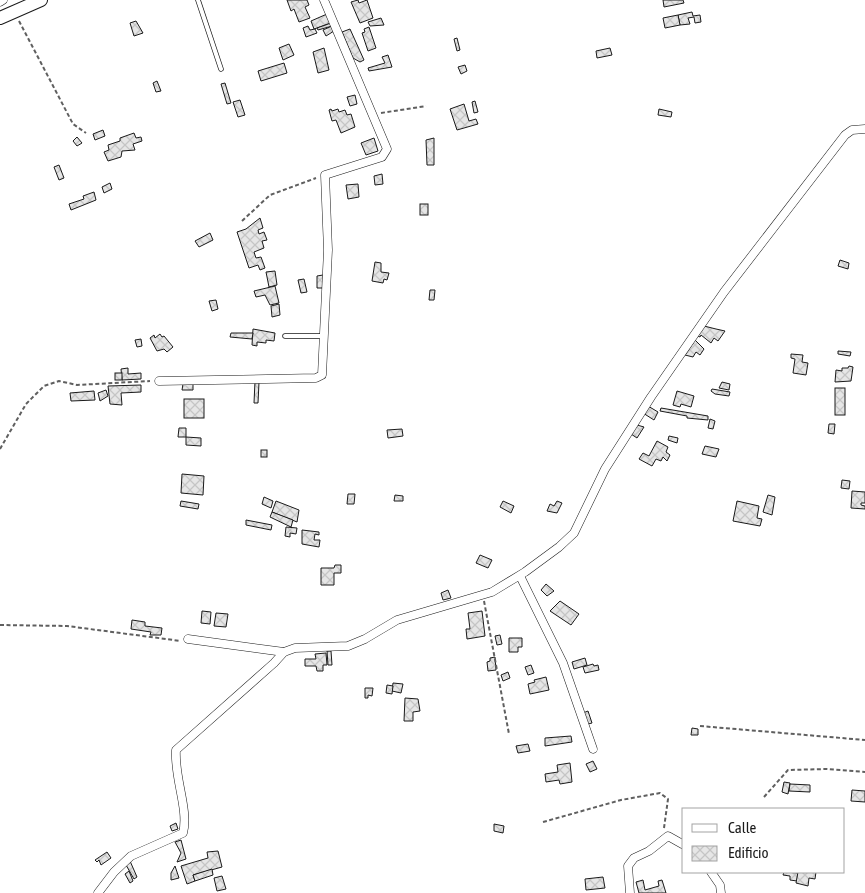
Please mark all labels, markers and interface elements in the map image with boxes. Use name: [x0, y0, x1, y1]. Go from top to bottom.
legend: [682, 808, 845, 873]
text: Calle: [728, 819, 757, 836]
text: Edificio: [728, 844, 769, 861]

